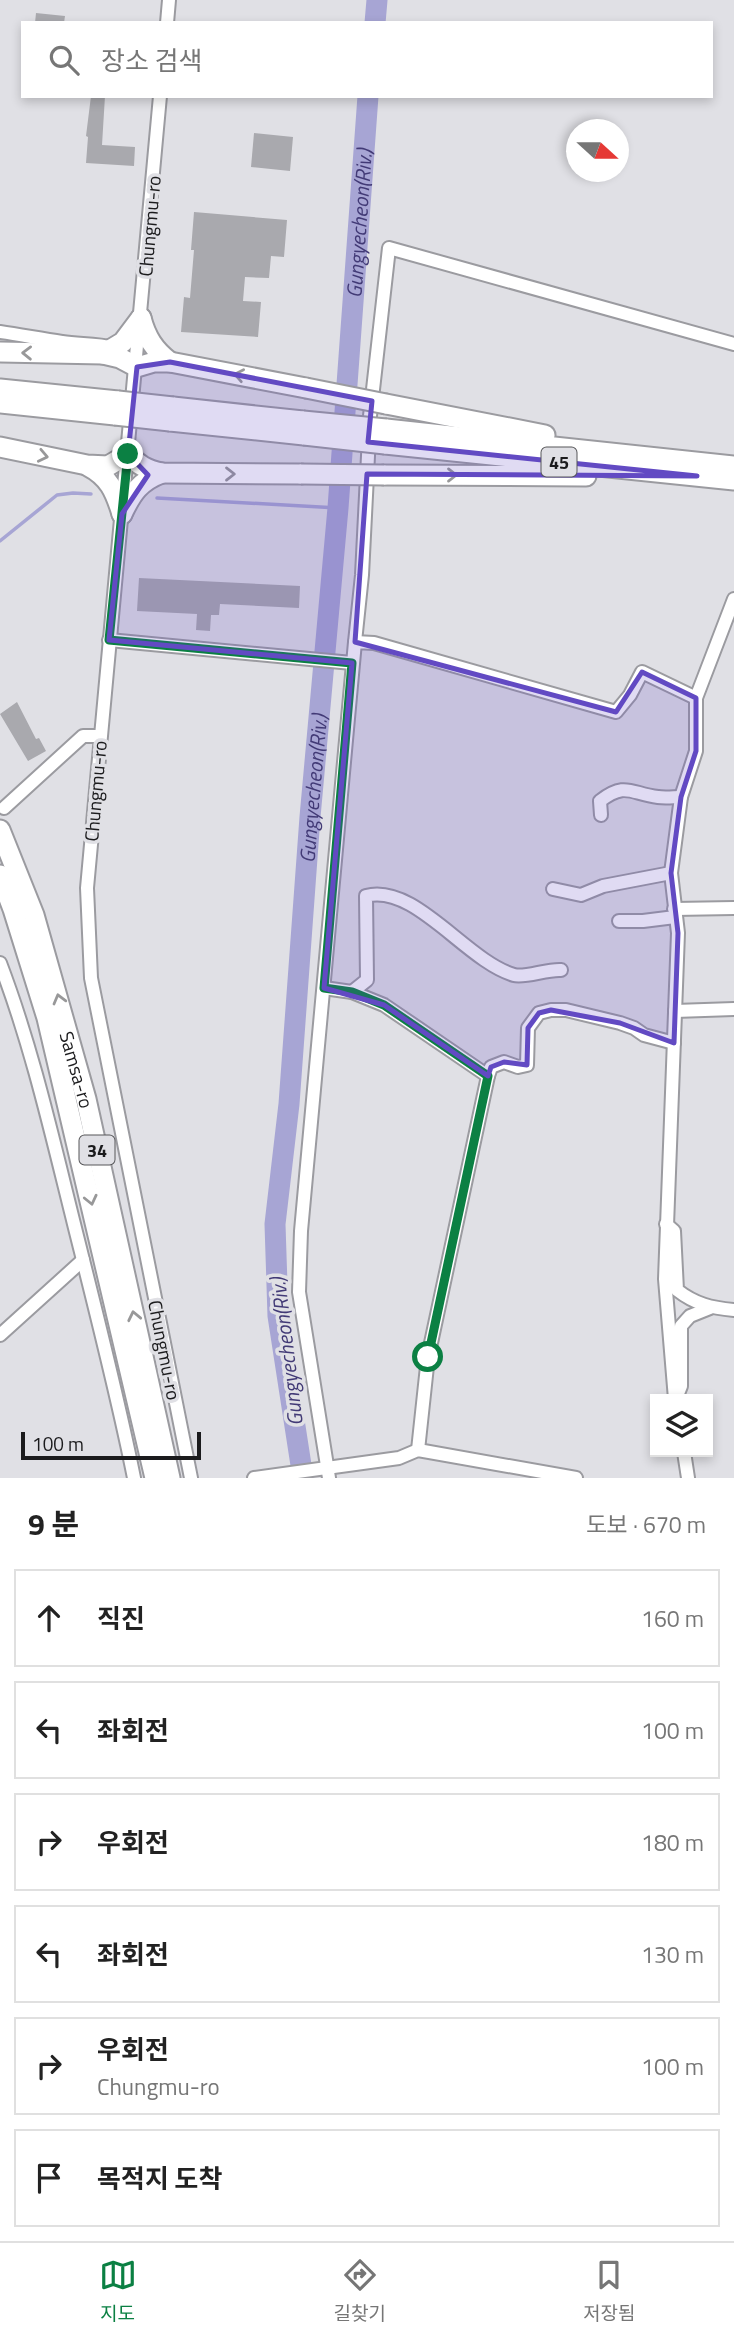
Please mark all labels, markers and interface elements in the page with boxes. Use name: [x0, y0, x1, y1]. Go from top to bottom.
search box: [21, 21, 713, 98]
icon: search: [45, 41, 83, 79]
text: 장소 검색: [101, 41, 202, 80]
north arrow: [566, 119, 629, 182]
water label: Gungyecheon(Riv.): [337, 146, 380, 299]
street label: Chungmu-ro: [130, 174, 168, 278]
one-way arrow: [21, 345, 32, 361]
one-way arrow: [233, 369, 245, 384]
route end: [112, 438, 143, 469]
one-way arrow: [37, 448, 49, 463]
road number: 45: [542, 448, 576, 476]
one-way arrow: [226, 466, 236, 482]
one-way arrow: [447, 467, 458, 483]
water label: Gungyecheon(Riv.): [291, 711, 335, 864]
street label: Chungmu-ro: [76, 739, 114, 843]
one-way arrow: [53, 993, 67, 1005]
street label: Samsa-ro: [53, 1028, 102, 1111]
road number: 34: [80, 1135, 114, 1164]
one-way arrow: [83, 1194, 97, 1206]
water label: Gungyecheon(Riv.): [261, 1274, 311, 1428]
street label: Chungmu-ro: [141, 1298, 189, 1402]
one-way arrow: [128, 1310, 142, 1322]
route start: [412, 1341, 443, 1372]
map controls: [650, 1394, 713, 1457]
button: layers: [650, 1394, 713, 1457]
scale bar: [21, 1429, 201, 1461]
text: 100 m: [32, 1429, 84, 1458]
text: 9 분: [28, 1501, 79, 1547]
text: 도보 · 670 m: [586, 1507, 706, 1542]
icon: ahead: [30, 1599, 68, 1637]
text: 직진: [97, 1599, 145, 1638]
text: 160 m: [641, 1601, 704, 1636]
icon: left: [30, 1711, 68, 1749]
text: 좌회전: [97, 1711, 169, 1750]
text: 100 m: [641, 1713, 704, 1748]
icon: right: [30, 1823, 68, 1861]
text: 우회전: [97, 1823, 169, 1862]
text: 180 m: [641, 1825, 704, 1860]
icon: left: [30, 1935, 68, 1973]
text: 좌회전: [97, 1935, 169, 1974]
text: 130 m: [641, 1937, 704, 1972]
text: 우회전: [97, 2030, 169, 2069]
icon: right: [30, 2047, 68, 2085]
text: 100 m: [641, 2049, 704, 2084]
text: Chungmu-ro: [97, 2069, 220, 2104]
icon: arrive: [30, 2159, 68, 2197]
text: 목적지 도착: [97, 2159, 222, 2198]
tab: 지도: [99, 2256, 137, 2327]
tab: 길찾기: [334, 2256, 386, 2327]
tab: 저장됨: [583, 2256, 635, 2327]

